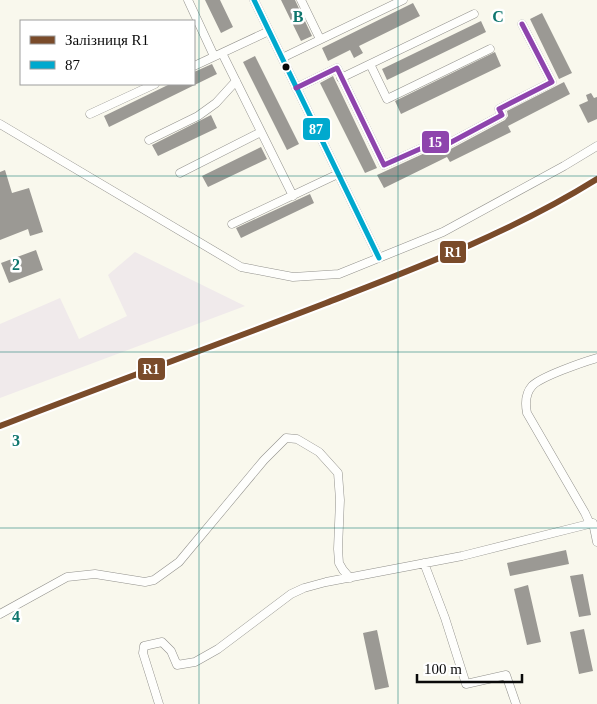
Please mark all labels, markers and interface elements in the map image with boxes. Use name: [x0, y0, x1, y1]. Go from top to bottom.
text: B: [293, 8, 304, 25]
text: C: [492, 8, 504, 25]
legend: [20, 20, 195, 85]
text: Залізниця R1: [65, 32, 149, 48]
text: 87: [65, 57, 81, 73]
unlabelled marker: [281, 62, 291, 72]
line badge: 87: [302, 117, 331, 141]
text: 87: [309, 122, 323, 137]
line badge: 15: [421, 130, 450, 154]
text: 15: [428, 135, 442, 150]
line badge: R1: [439, 240, 467, 264]
text: R1: [444, 245, 462, 260]
text: 2: [12, 256, 20, 273]
line badge: R1: [137, 357, 166, 381]
text: R1: [142, 362, 160, 377]
text: 3: [12, 432, 20, 449]
text: 4: [12, 608, 20, 625]
scale bar: [417, 652, 522, 684]
text: 100 m: [424, 661, 462, 677]

